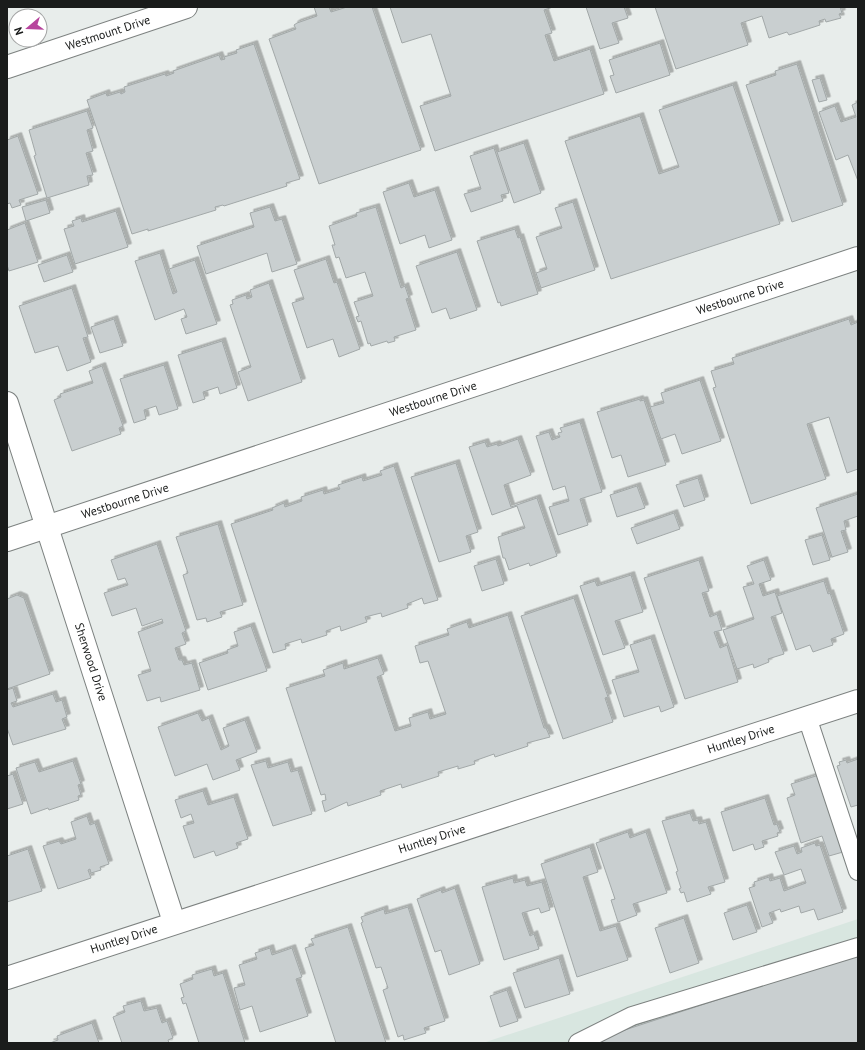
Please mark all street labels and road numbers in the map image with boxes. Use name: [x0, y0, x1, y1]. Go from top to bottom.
street label: Westmount Drive: [64, 12, 152, 53]
street label: Westbourne Drive: [694, 275, 785, 318]
street label: Westbourne Drive: [387, 377, 478, 420]
street label: Westbourne Drive: [79, 479, 170, 522]
street label: Sherwood Drive: [72, 621, 111, 703]
street label: Huntley Drive: [705, 721, 776, 756]
street label: Huntley Drive: [396, 821, 467, 856]
street label: Huntley Drive: [88, 921, 159, 956]

